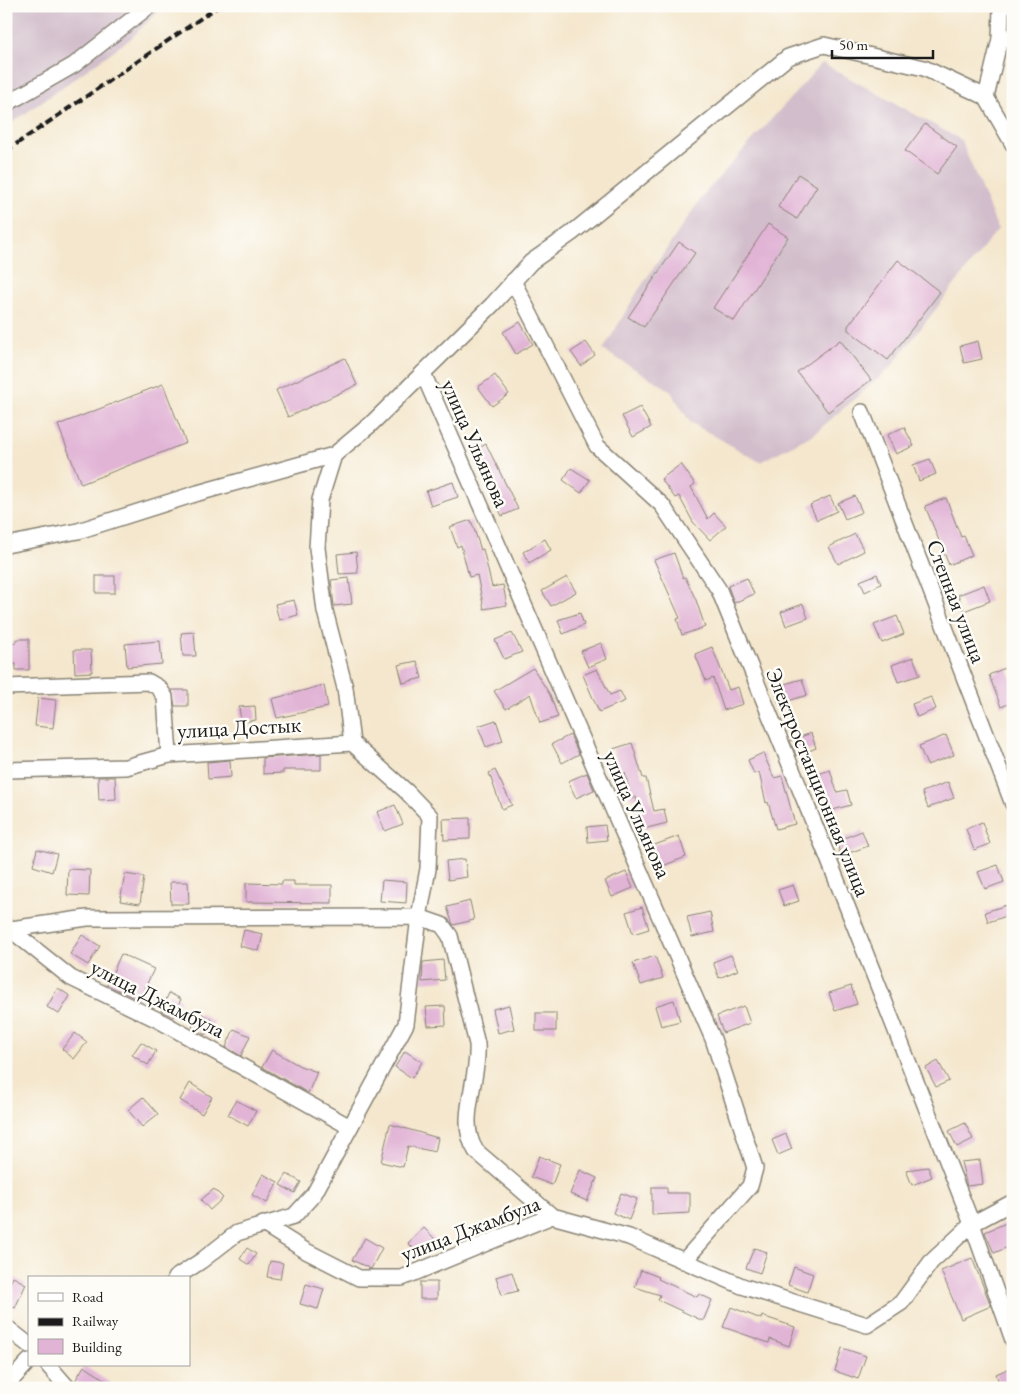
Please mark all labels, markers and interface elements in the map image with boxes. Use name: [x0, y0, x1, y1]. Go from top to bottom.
scale bar: [832, 28, 933, 60]
text: 50 m: [839, 35, 868, 54]
street label: улица Ульянова: [434, 375, 517, 512]
street label: Степная улица: [920, 535, 993, 667]
street label: Электростанционная улица: [759, 664, 878, 901]
street label: улица Достык: [176, 710, 302, 745]
street label: улица Ульянова: [596, 746, 679, 883]
street label: улица Джамбула: [86, 952, 230, 1045]
street label: улица Джамбула: [396, 1188, 544, 1268]
legend: [28, 1276, 190, 1366]
text: Road: [72, 1287, 104, 1306]
text: Railway: [72, 1311, 119, 1330]
text: Building: [72, 1337, 122, 1356]

